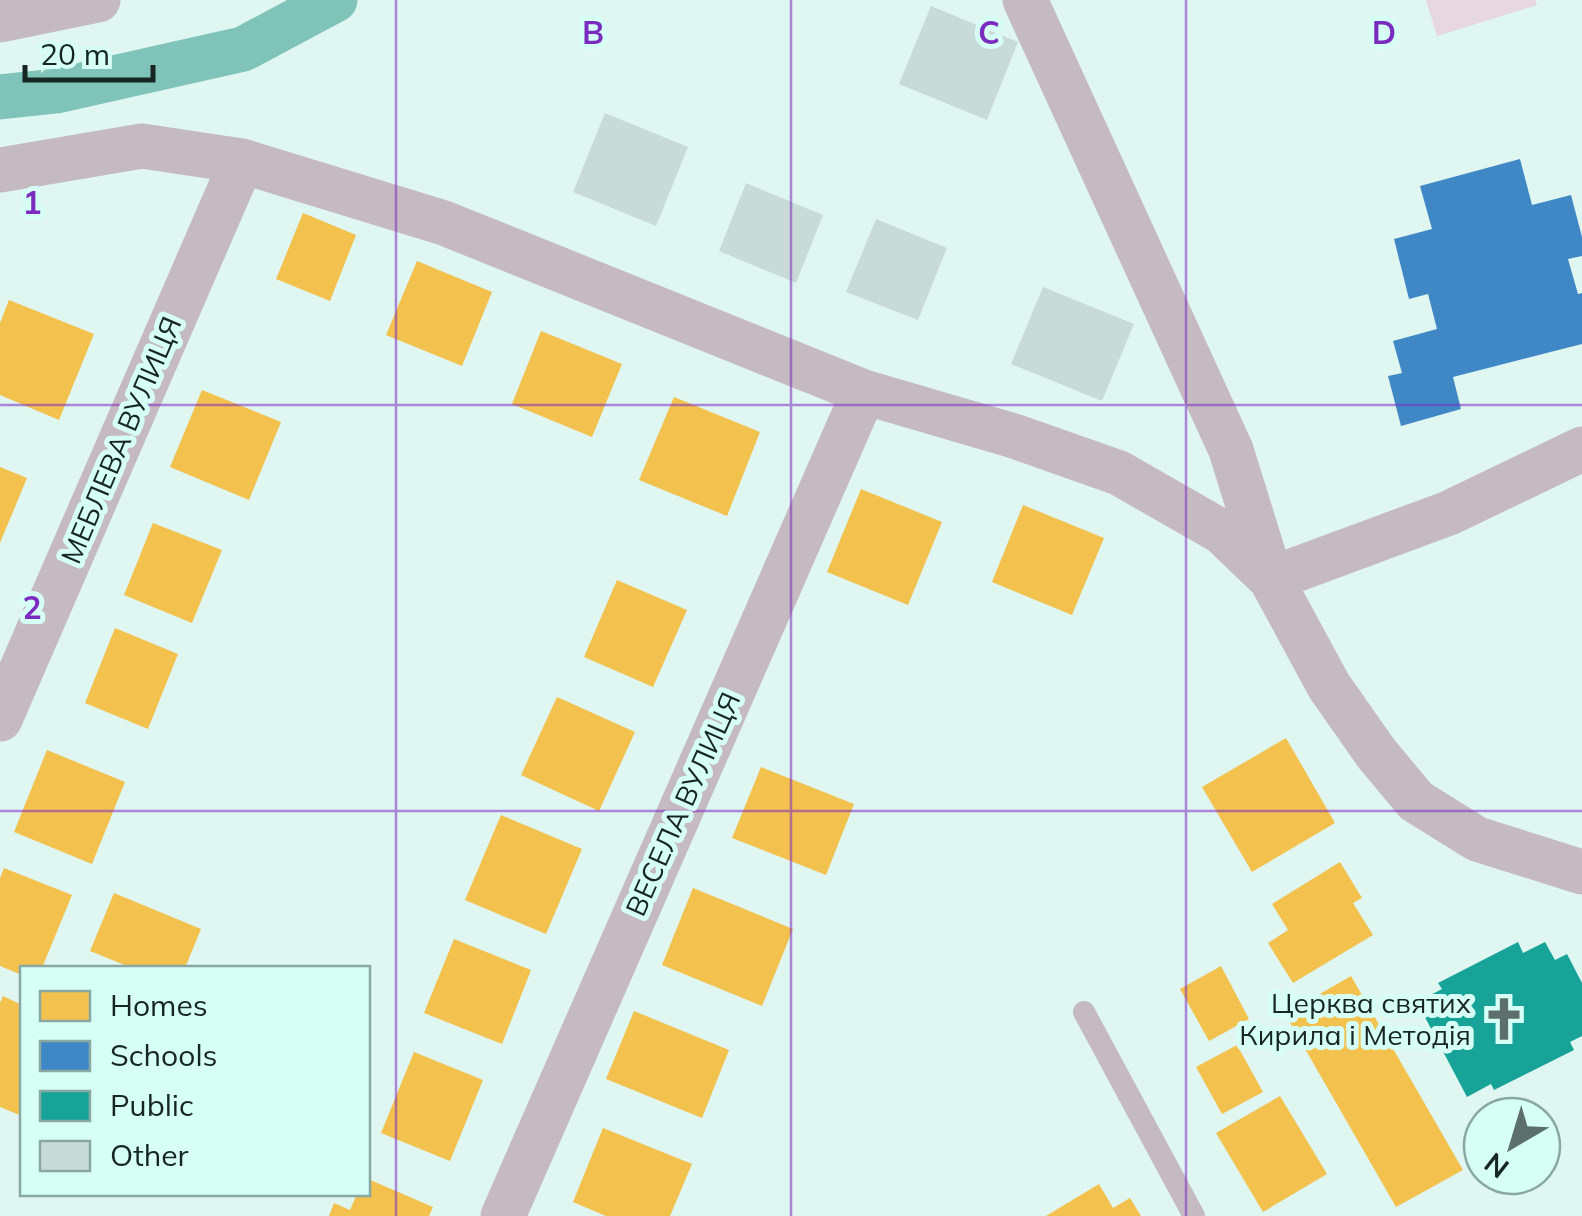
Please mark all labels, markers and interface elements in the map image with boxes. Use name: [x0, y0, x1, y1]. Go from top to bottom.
text: B: [582, 12, 604, 52]
text: C: [978, 12, 1000, 52]
text: D: [1372, 12, 1396, 52]
scale bar: [25, 20, 152, 82]
text: 20 m: [40, 35, 110, 73]
text: 1: [22, 182, 42, 222]
street label: МЕБЛЕВА ВУЛИЦЯ: [53, 311, 188, 568]
text: 2: [22, 587, 42, 627]
street label: ВЕСЕЛА ВУЛИЦЯ: [618, 687, 748, 921]
legend: [20, 966, 370, 1196]
place label: Церква святих Кирила і Методія: [1239, 985, 1471, 1052]
text: Homes: [110, 986, 208, 1024]
church icon: Церква святих Кирила і Методія: [1480, 995, 1528, 1043]
text: Schools: [110, 1036, 217, 1074]
text: Public: [110, 1086, 194, 1124]
north arrow: [1462, 1096, 1562, 1196]
text: Other: [110, 1136, 189, 1174]
text: N: [1477, 1146, 1515, 1186]

